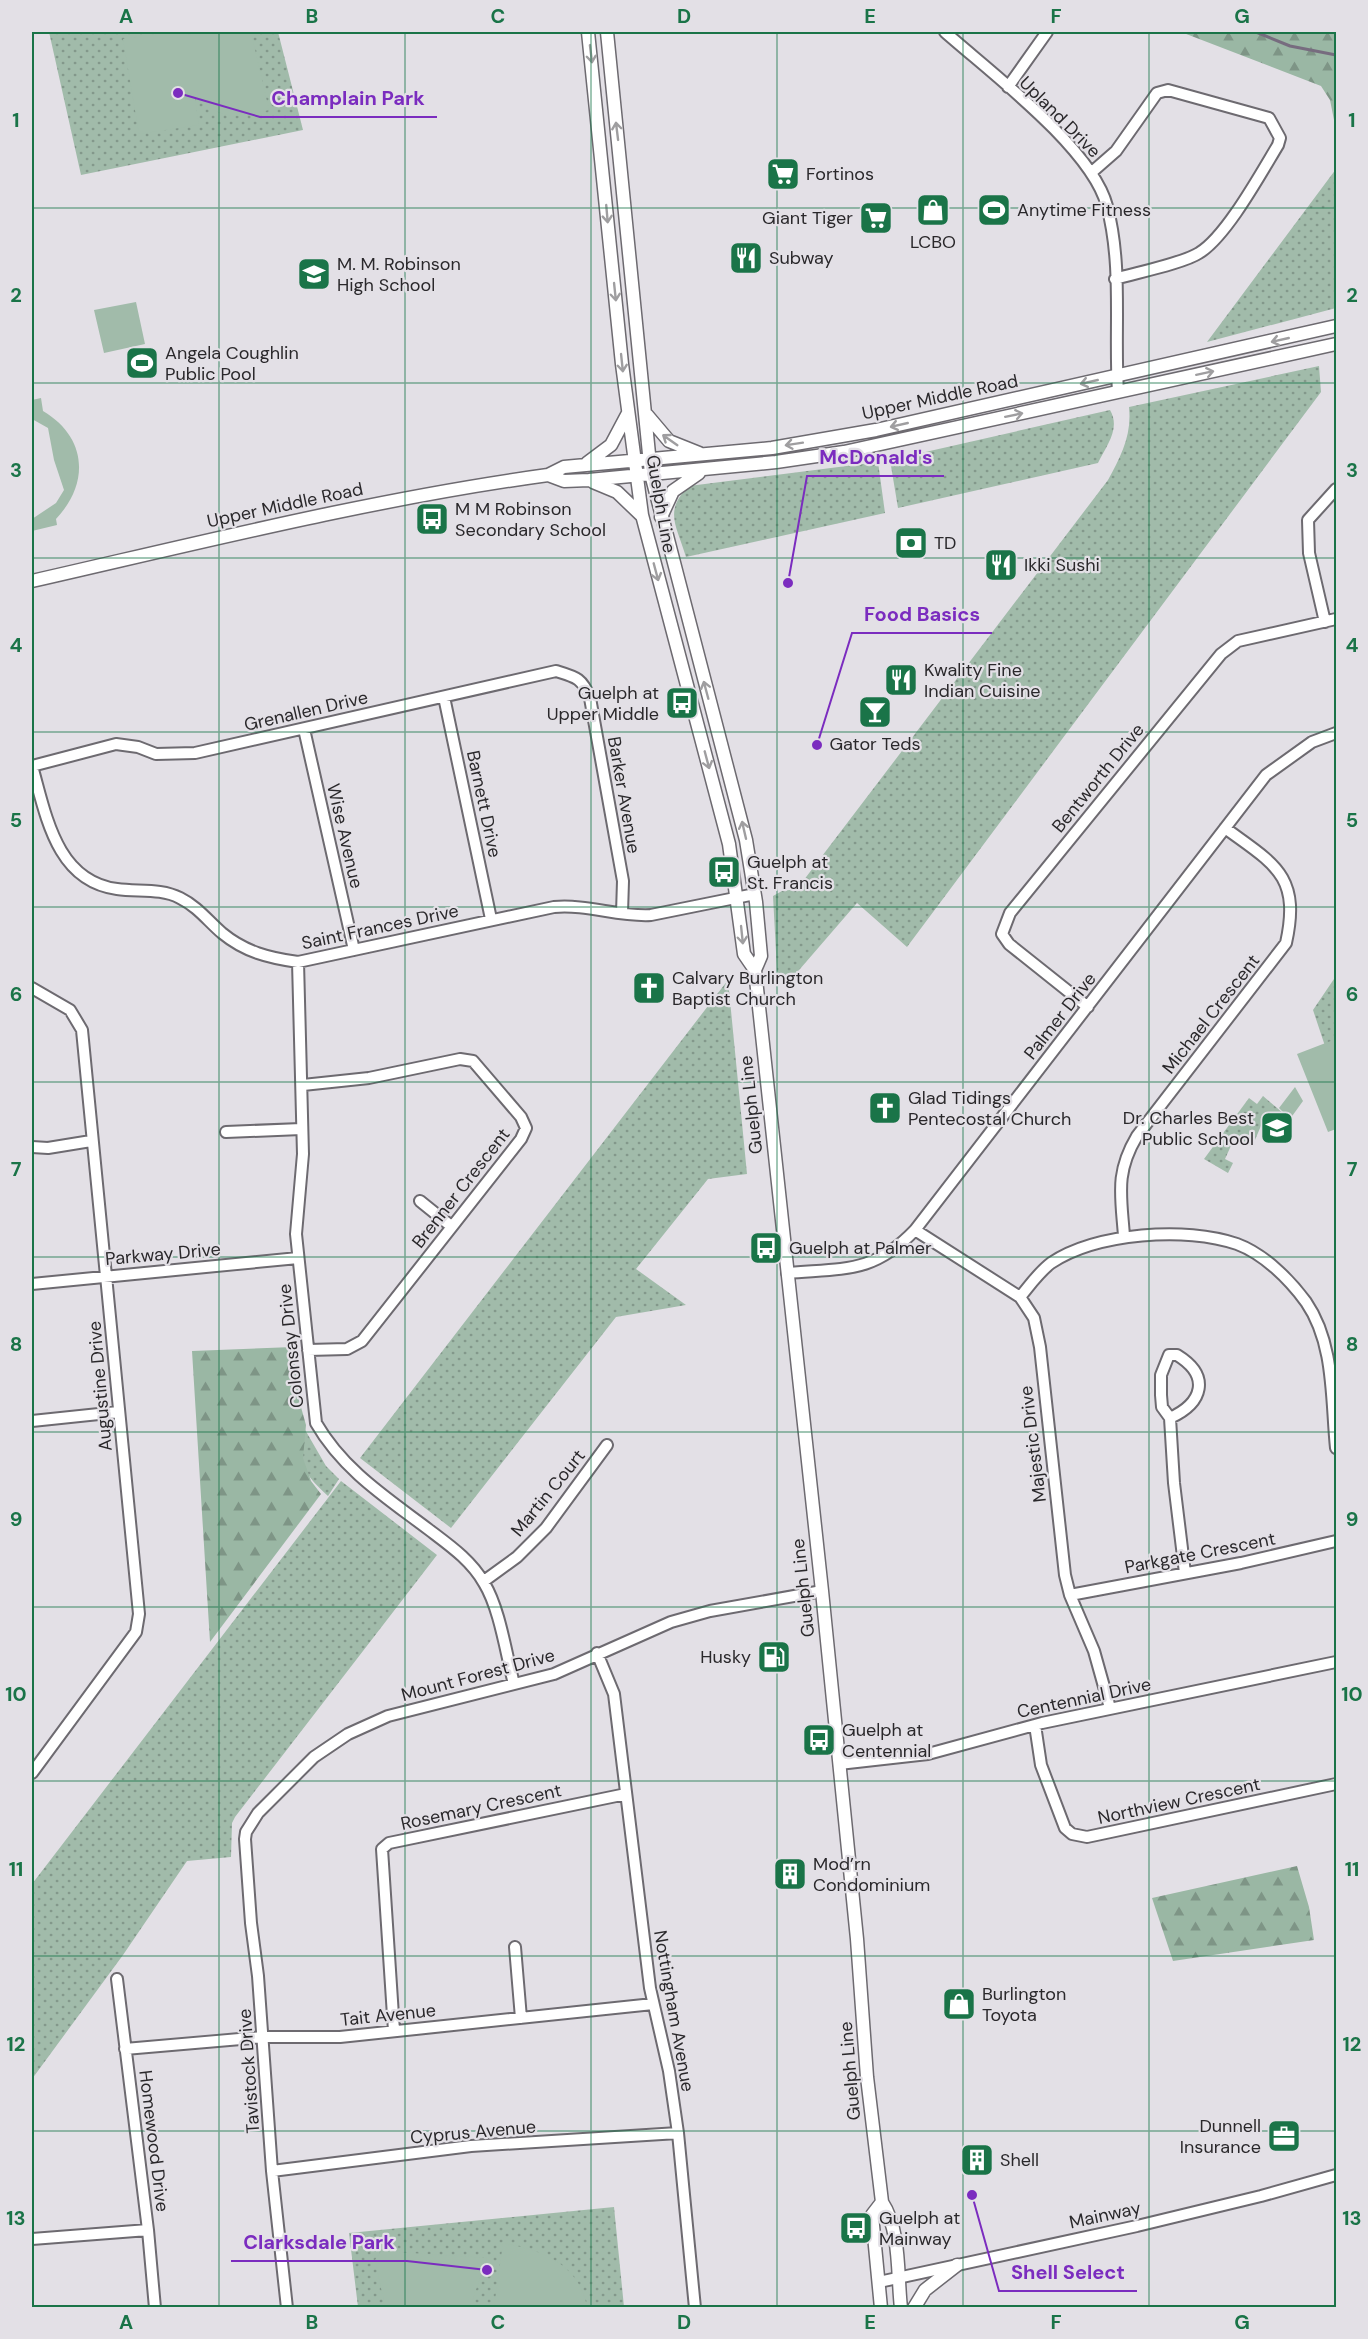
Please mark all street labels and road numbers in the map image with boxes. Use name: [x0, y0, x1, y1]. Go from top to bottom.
street label: Upland Drive: [1014, 71, 1106, 163]
street label: Upper Middle Road: [860, 369, 1020, 425]
street label: Guelph Line: [641, 453, 681, 555]
street label: Upper Middle Road: [205, 477, 365, 533]
street label: Grenallen Drive: [242, 685, 370, 737]
street label: Bentworth Drive: [1047, 718, 1149, 838]
street label: Barker Avenue: [602, 735, 646, 855]
street label: Barnett Drive: [461, 748, 507, 860]
street label: Wise Avenue: [321, 781, 369, 891]
street label: Saint Frances Drive: [299, 899, 461, 955]
street label: Michael Crescent: [1157, 949, 1265, 1079]
street label: Palmer Drive: [1018, 968, 1102, 1064]
street label: Guelph Line: [734, 1055, 768, 1155]
street label: Brenner Crescent: [407, 1123, 515, 1253]
street label: Parkway Drive: [104, 1237, 222, 1271]
street label: Colonsay Drive: [273, 1283, 309, 1409]
street label: Augustine Drive: [82, 1320, 118, 1452]
street label: Majestic Drive: [1014, 1384, 1052, 1504]
street label: Martin Court: [505, 1444, 591, 1542]
street label: Parkgate Crescent: [1122, 1527, 1278, 1579]
street label: Guelph Line: [786, 1538, 820, 1638]
street label: Mount Forest Drive: [399, 1643, 557, 1707]
street label: Centennial Drive: [1015, 1672, 1153, 1724]
street label: Northview Crescent: [1096, 1772, 1262, 1830]
street label: Rosemary Crescent: [398, 1778, 564, 1836]
street label: Nottingham Avenue: [648, 1928, 700, 2094]
street label: Tait Avenue: [339, 1998, 437, 2032]
street label: Tavistock Drive: [233, 2008, 265, 2134]
street label: Guelph Line: [834, 2021, 866, 2121]
street label: Homewood Drive: [133, 2069, 175, 2213]
street label: Cyprus Avenue: [409, 2115, 537, 2149]
street label: Mainway: [1067, 2196, 1143, 2234]

